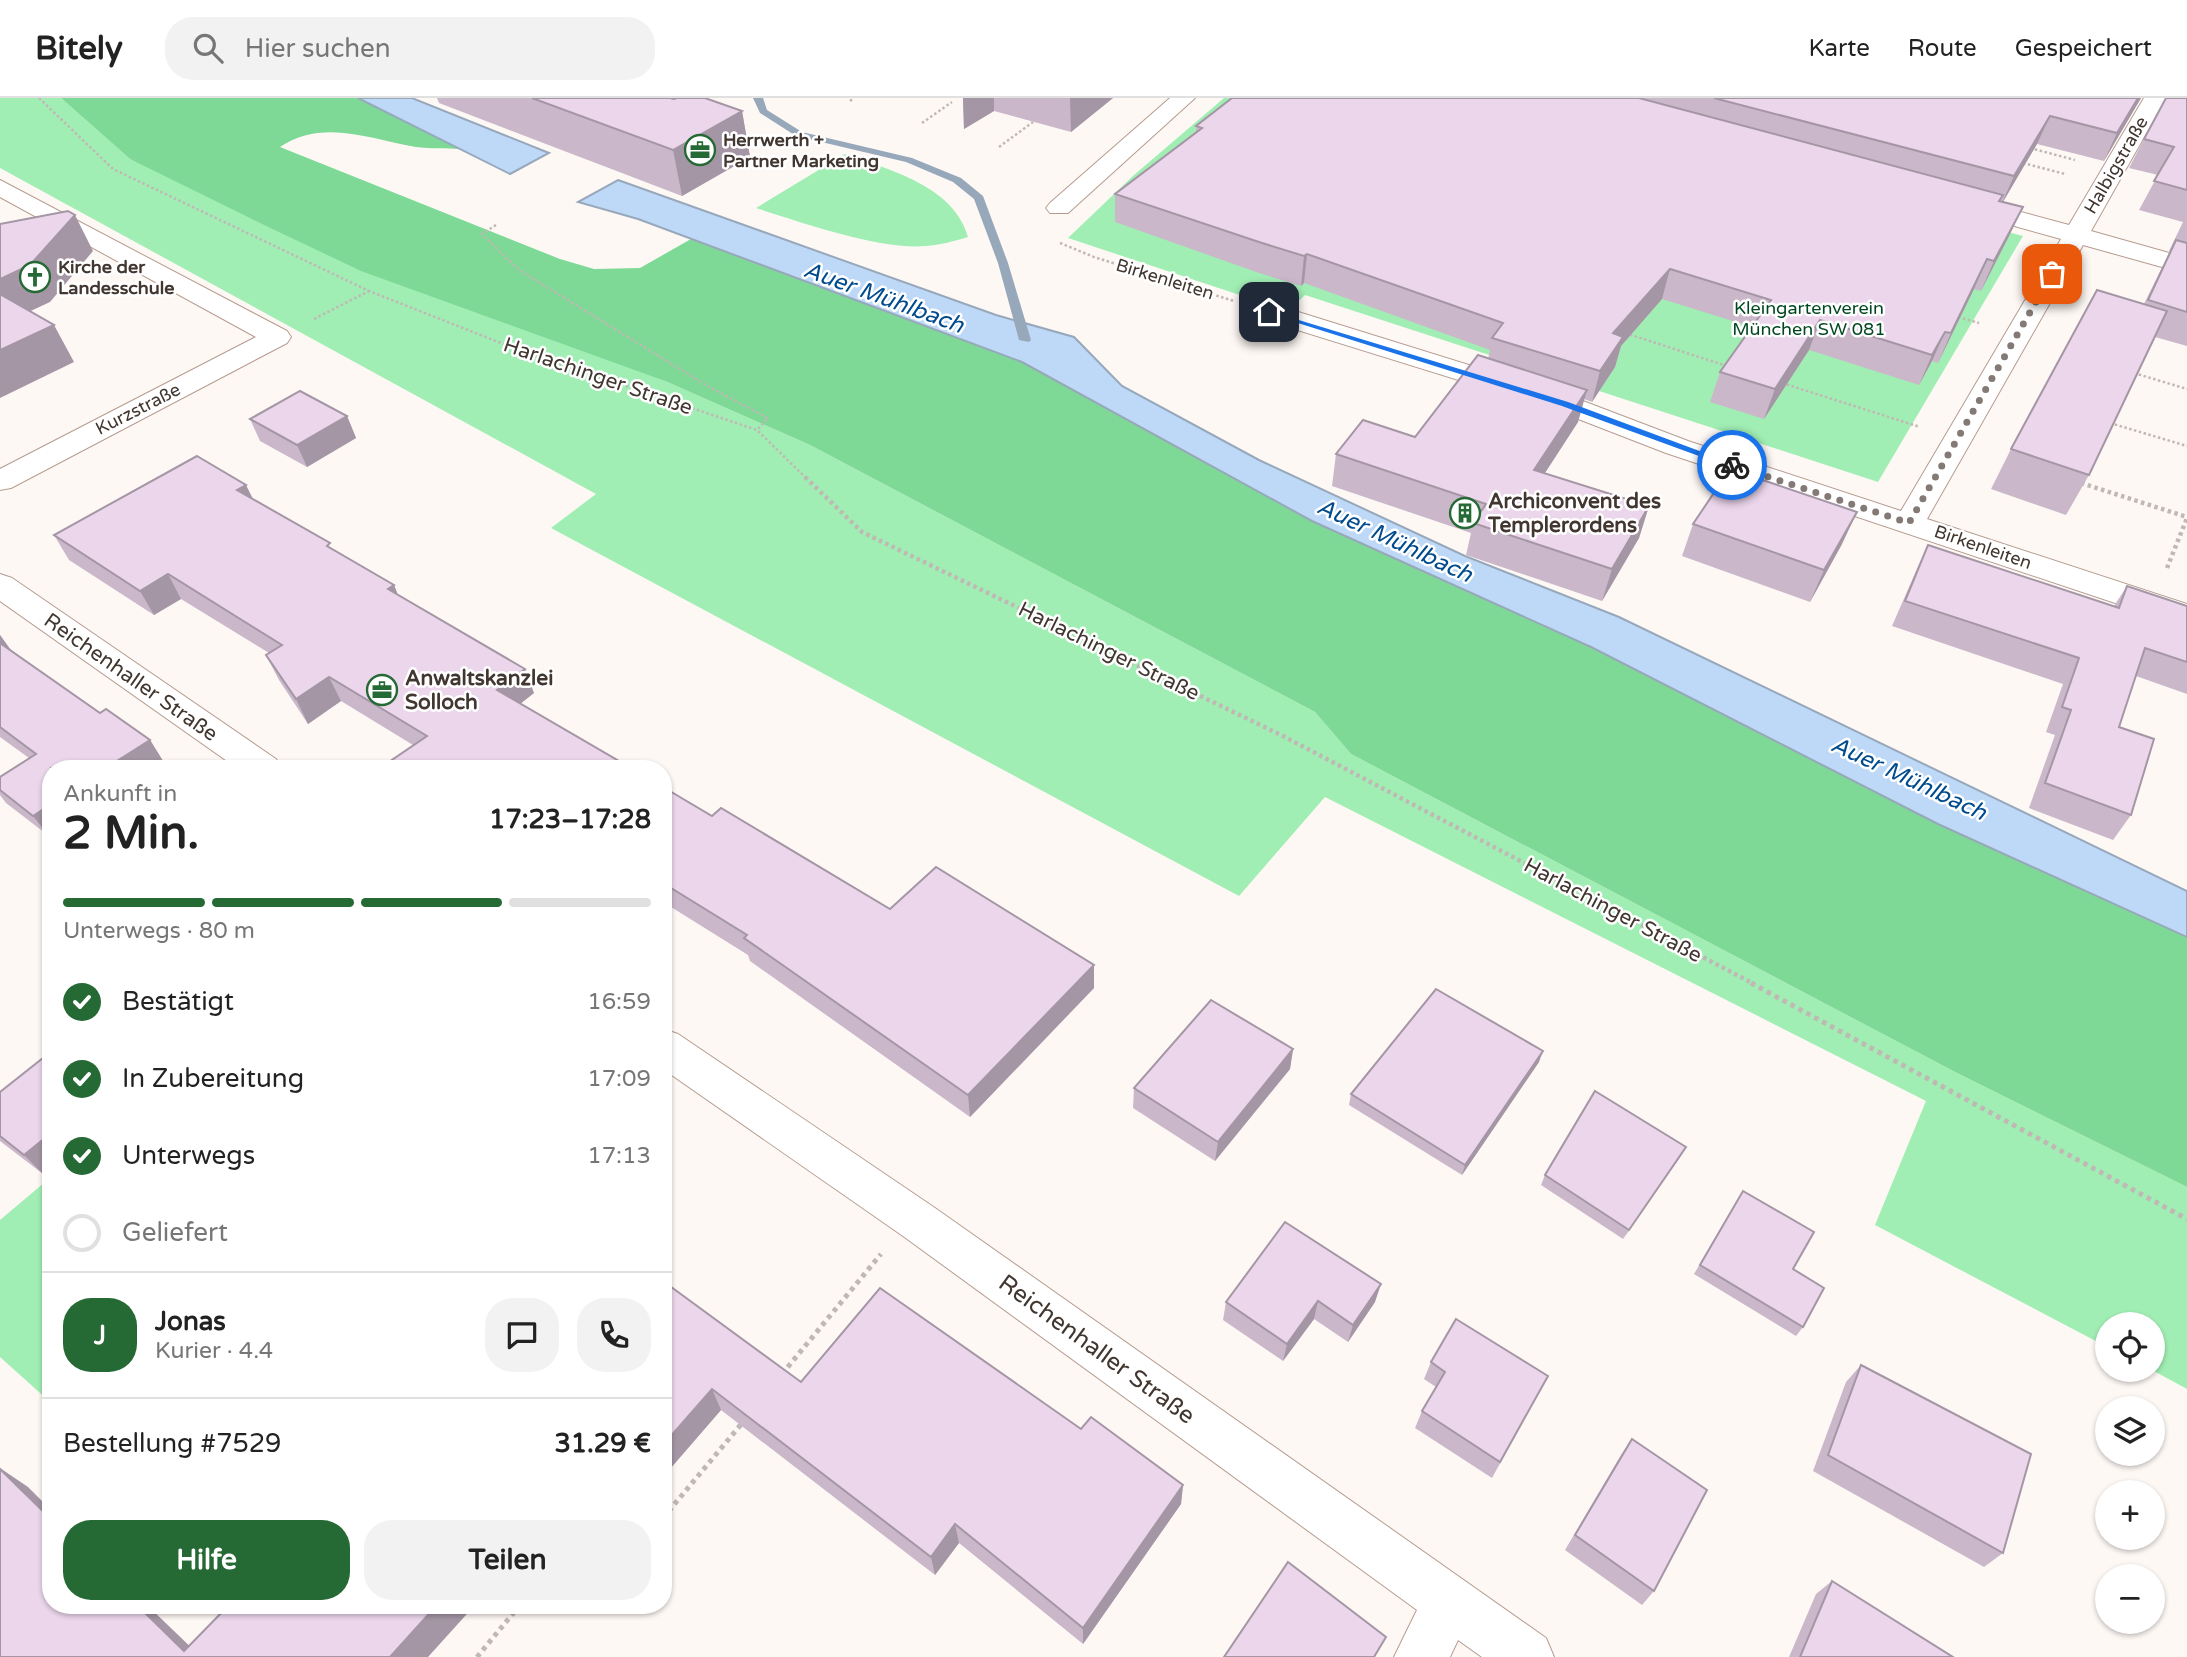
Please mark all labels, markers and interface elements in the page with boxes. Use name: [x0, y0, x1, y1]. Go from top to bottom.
search box: [165, 17, 655, 80]
text: Bitely: [35, 29, 123, 68]
icon: search: [189, 29, 227, 67]
text: Hier suchen: [245, 33, 391, 64]
text: Karte: [1808, 34, 1870, 63]
text: Route: [1908, 34, 1977, 63]
text: Gespeichert: [2015, 34, 2152, 63]
street label: Halbigstraße: [2079, 112, 2153, 218]
place label: Herrwerth + Partner Marketing: [723, 129, 879, 172]
office icon: Herrwerth + Partner Marketing: [683, 133, 717, 167]
pin: [2022, 244, 2082, 304]
street label: Birkenleiten: [1113, 254, 1217, 304]
icon: bag: [2033, 255, 2071, 293]
place label: Kirche der Landesschule: [58, 256, 174, 299]
water label: Auer Mühlbach: [800, 256, 968, 340]
church icon: Kirche der Landesschule: [18, 260, 52, 294]
pin: [1239, 282, 1299, 342]
icon: home: [1250, 293, 1288, 331]
park label: Kleingartenverein München SW 081: [1732, 297, 1886, 340]
street label: Harlachinger Straße: [500, 332, 696, 421]
street label: Kurzstraße: [92, 378, 184, 440]
courier: [1697, 430, 1767, 500]
icon: bike: [1713, 446, 1751, 484]
place label: Archiconvent des Templerordens: [1487, 489, 1661, 538]
water label: Auer Mühlbach: [1313, 493, 1478, 590]
building icon: Archiconvent des Templerordens: [1448, 496, 1482, 530]
street label: Birkenleiten: [1931, 520, 2035, 574]
street label: Harlachinger Straße: [1014, 597, 1204, 706]
street label: Reichenhaller Straße: [39, 608, 222, 747]
place label: Anwaltskanzlei Solloch: [405, 666, 553, 715]
office icon: Anwaltskanzlei Solloch: [365, 673, 399, 707]
water label: Auer Mühlbach: [1827, 731, 1992, 828]
text: Ankunft in: [63, 780, 177, 808]
text: 17:23–17:28: [489, 804, 651, 835]
text: 2 Min.: [63, 806, 199, 861]
street label: Harlachinger Straße: [1519, 853, 1706, 968]
text: Unterwegs · 80 m: [63, 917, 255, 945]
icon: check: [63, 983, 101, 1021]
text: Bestätigt: [122, 986, 234, 1017]
text: 16:59: [587, 988, 651, 1016]
icon: check: [63, 1060, 101, 1098]
text: In Zubereitung: [122, 1063, 304, 1094]
text: 17:09: [587, 1065, 651, 1093]
icon: check: [63, 1137, 101, 1175]
text: Unterwegs: [122, 1140, 255, 1171]
text: 17:13: [587, 1142, 651, 1170]
text: Geliefert: [122, 1217, 228, 1248]
street label: Reichenhaller Straße: [993, 1268, 1201, 1430]
button: chat: [485, 1298, 559, 1372]
button: phone: [577, 1298, 651, 1372]
text: Jonas: [155, 1306, 226, 1337]
map controls: [2095, 1312, 2165, 1634]
button: locate: [2095, 1312, 2165, 1382]
text: J: [94, 1320, 106, 1351]
text: Kurier · 4.4: [155, 1337, 273, 1365]
button: layers: [2095, 1396, 2165, 1466]
text: Bestellung #7529: [63, 1428, 281, 1459]
text: 31.29 €: [554, 1428, 651, 1459]
button: +: [2095, 1480, 2165, 1550]
button: Hilfe: [63, 1520, 350, 1600]
button: Teilen: [364, 1520, 651, 1600]
button: −: [2095, 1564, 2165, 1634]

